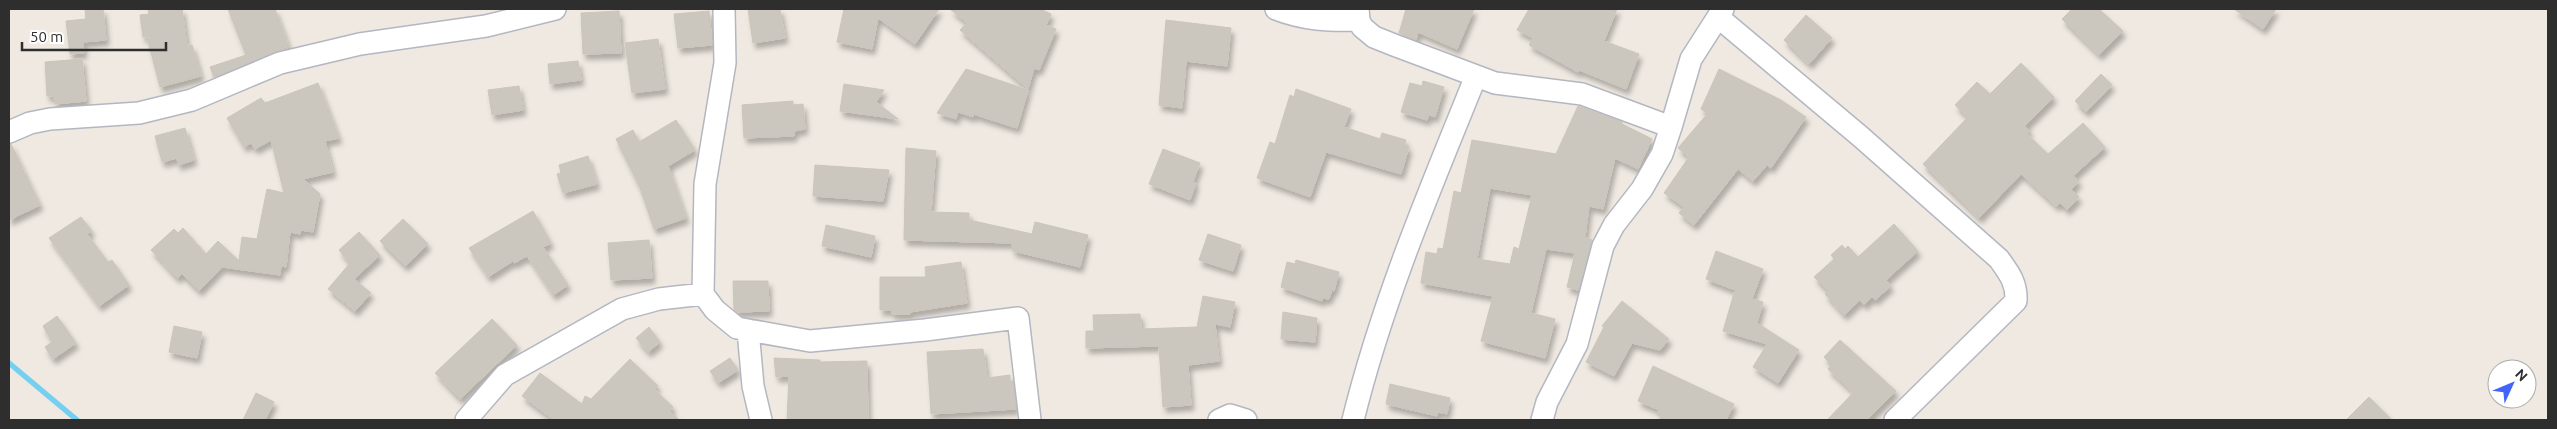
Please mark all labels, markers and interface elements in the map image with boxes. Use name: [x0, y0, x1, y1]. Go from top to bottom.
scale bar: [22, 20, 166, 52]
text: 50 m: [30, 28, 63, 45]
north arrow: [2487, 359, 2537, 409]
text: N: [2512, 366, 2531, 384]

